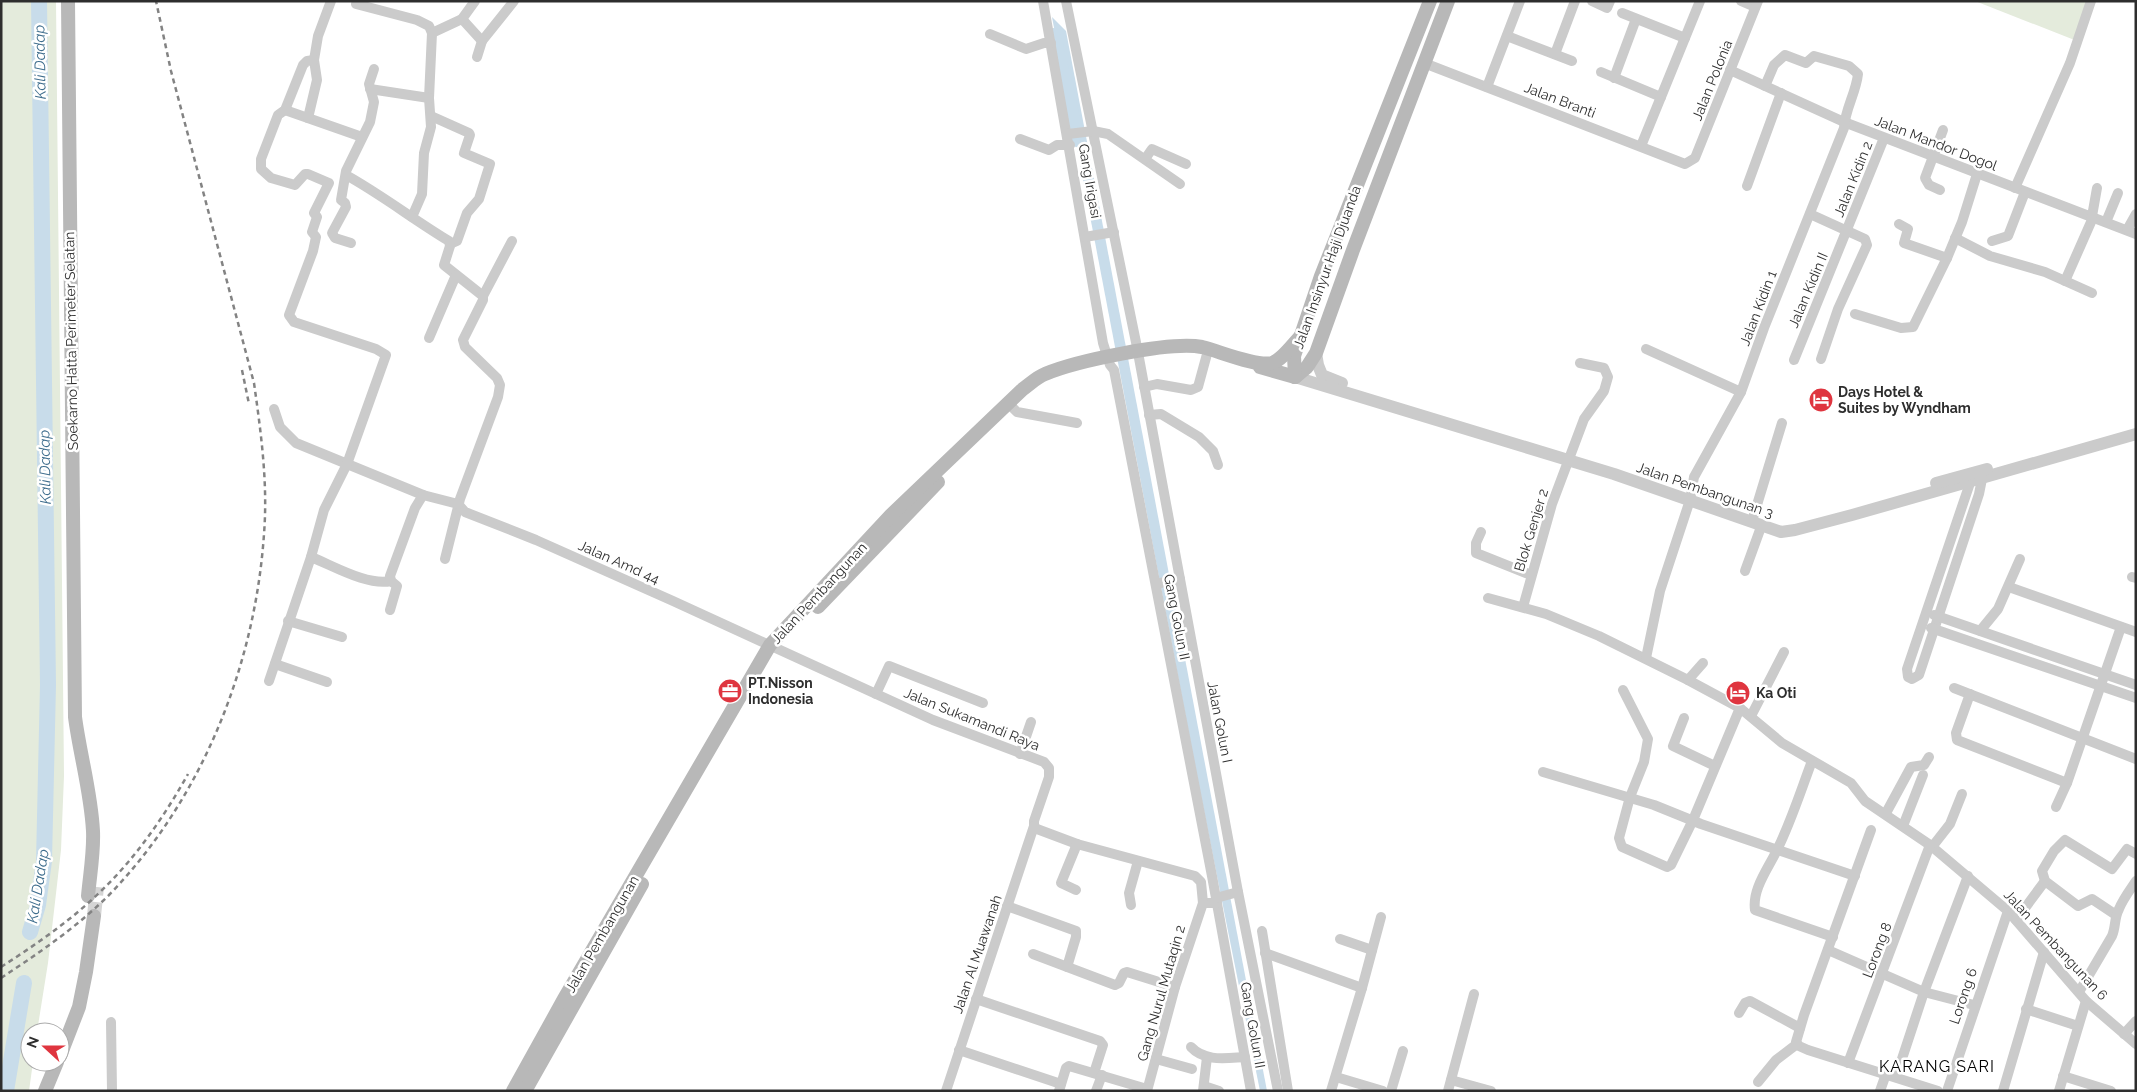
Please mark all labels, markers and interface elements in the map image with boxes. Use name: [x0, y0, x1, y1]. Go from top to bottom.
water label: Kali Dadap: [30, 24, 50, 100]
street label: Jalan Polonia: [1689, 37, 1735, 123]
street label: Jalan Branti: [1522, 79, 1598, 121]
street label: Jalan Mandor Dogol: [1873, 112, 2000, 174]
street label: Jalan Kidin 2: [1831, 139, 1875, 219]
street label: Gang Irigasi: [1076, 142, 1104, 220]
street label: Jalan Insinyur Haji Djuanda: [1290, 183, 1364, 351]
street label: Soekarno Hatta Perimeter Selatan: [61, 231, 81, 451]
street label: Jalan Kidin II: [1785, 250, 1831, 330]
street label: Jalan Kidin 1: [1736, 268, 1780, 348]
place label: Days Hotel & Suites by Wyndham: [1838, 384, 1971, 416]
hotel icon: Days Hotel & Suites by Wyndham: [1808, 387, 1834, 413]
water label: Kali Dadap: [35, 429, 55, 505]
street label: Jalan Pembangunan 3: [1635, 459, 1775, 521]
street label: Blok Genjer 2: [1511, 487, 1551, 573]
street label: Jalan Amd 44: [576, 537, 662, 587]
street label: Jalan Pembangunan: [768, 539, 870, 647]
street label: Gang Golun II: [1161, 573, 1193, 661]
place label: PT.Nisson Indonesia: [748, 675, 813, 707]
office icon: PT.Nisson Indonesia: [717, 678, 743, 704]
street label: Jalan Golun I: [1204, 680, 1236, 764]
hotel icon: Ka Oti: [1725, 680, 1751, 706]
street label: Jalan Sukamandi Raya: [902, 684, 1042, 754]
place label: Ka Oti: [1756, 685, 1796, 701]
water label: Kali Dadap: [23, 848, 53, 924]
street label: Jalan Pembangunan: [562, 873, 642, 995]
street label: Jalan Pembangunan 6: [2001, 887, 2111, 1003]
street label: Jalan Al Muawanah: [949, 893, 1005, 1015]
street label: Lorong 8: [1859, 920, 1895, 980]
street label: Gang Nurul Mutaqin 2: [1134, 923, 1188, 1063]
street label: Lorong 6: [1946, 966, 1980, 1026]
street label: Gang Golun II: [1238, 981, 1268, 1069]
north arrow: [20, 1022, 70, 1072]
text: N: [23, 1034, 42, 1050]
district label: KARANG SARI: [1879, 1057, 1995, 1076]

